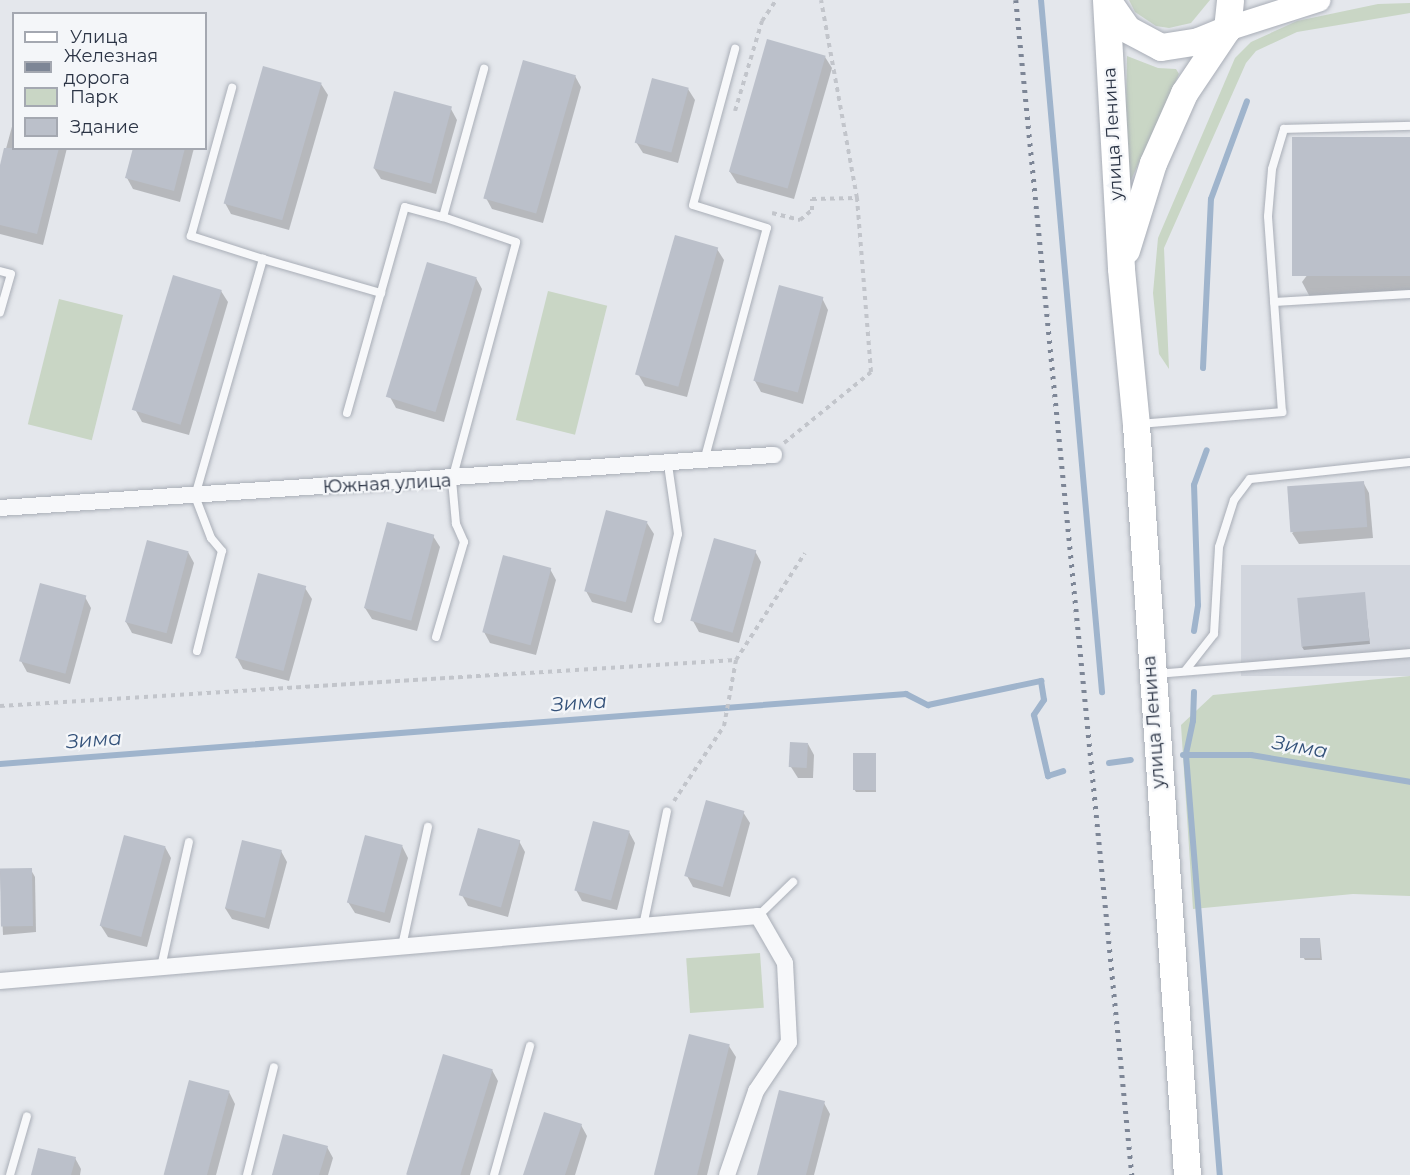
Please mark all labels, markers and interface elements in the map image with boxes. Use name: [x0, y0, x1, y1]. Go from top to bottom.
legend: [12, 12, 207, 150]
text: Улица: [70, 26, 128, 48]
text: Железная дорога: [64, 45, 158, 89]
street label: улица Ленина: [1099, 67, 1127, 201]
text: Парк: [70, 86, 118, 108]
text: Здание: [70, 116, 139, 138]
street label: Южная улица: [322, 470, 452, 498]
street label: улица Ленина: [1139, 655, 1169, 789]
water label: Зима: [550, 689, 608, 717]
water label: Зима: [65, 726, 123, 754]
water label: Зима: [1270, 730, 1330, 764]

